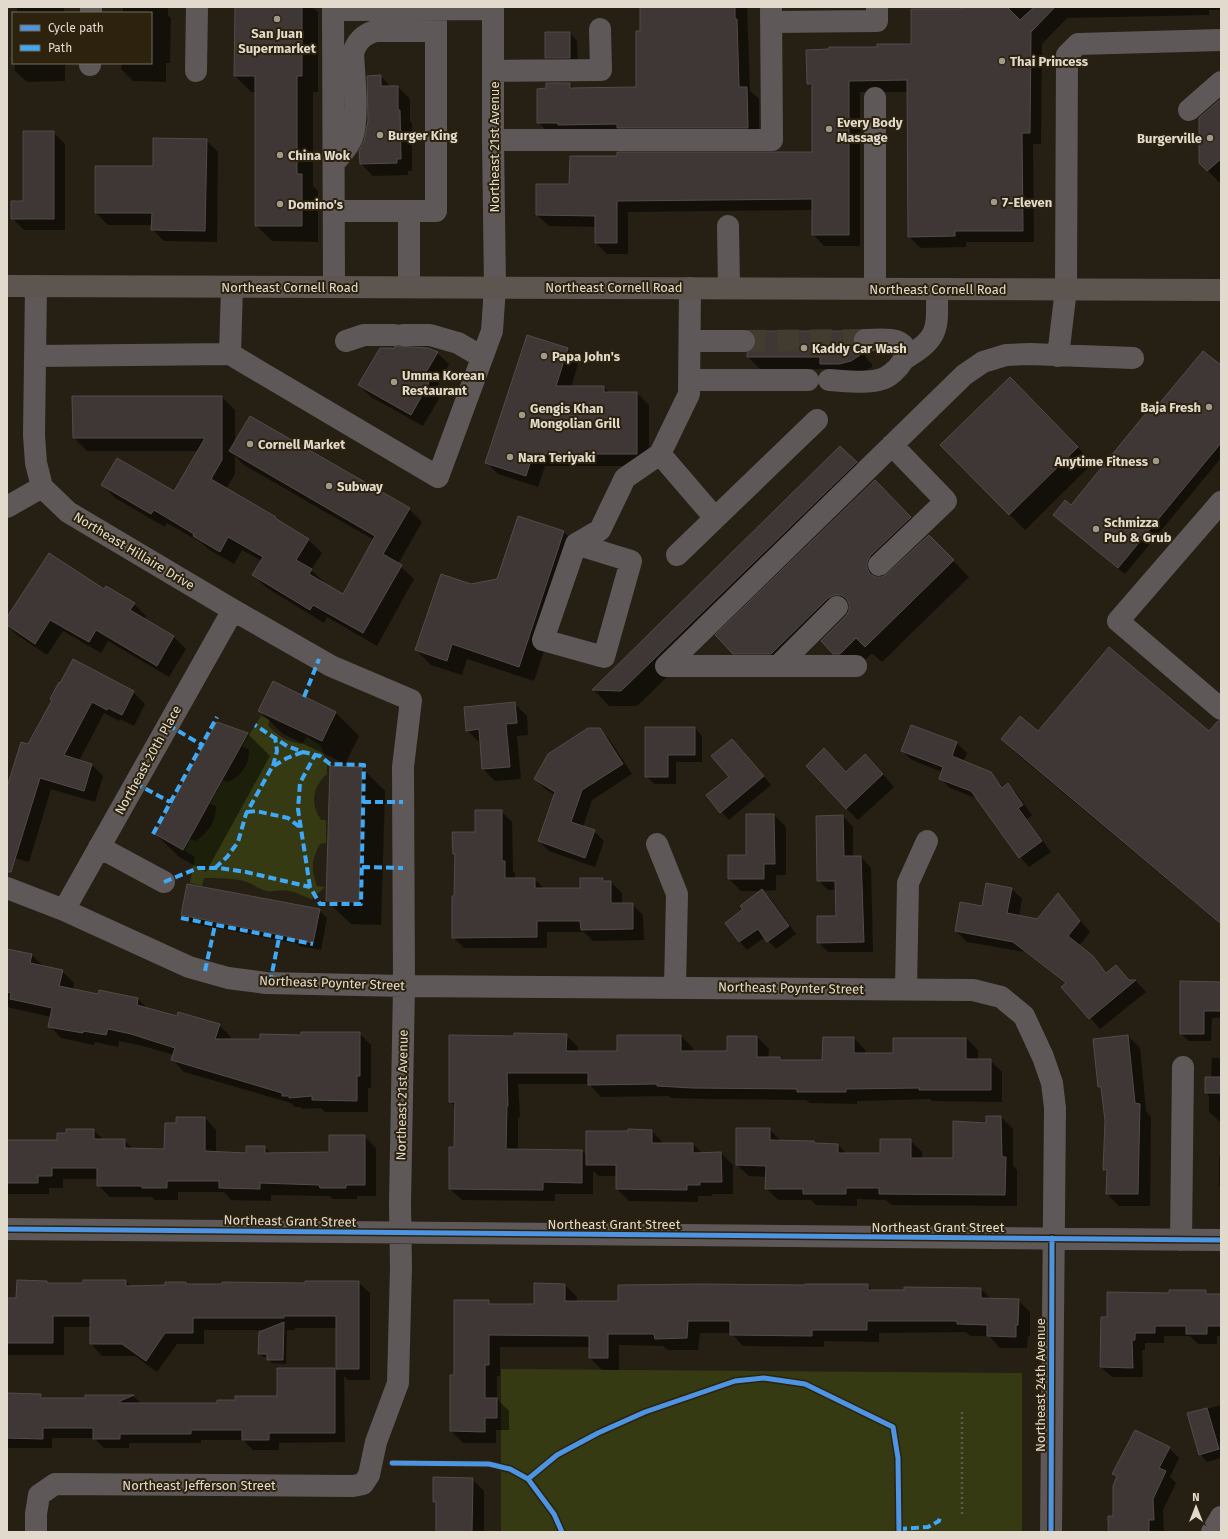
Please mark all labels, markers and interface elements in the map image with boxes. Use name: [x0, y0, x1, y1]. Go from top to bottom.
legend: [12, 12, 152, 64]
marker: San Juan Supermarket: [272, 14, 282, 24]
text: Cycle path: [48, 21, 104, 35]
place label: San Juan Supermarket: [238, 26, 317, 56]
text: Path: [48, 41, 72, 55]
place label: Thai Princess: [1010, 54, 1089, 69]
marker: Thai Princess: [997, 56, 1007, 66]
street label: Northeast 21st Avenue: [487, 81, 502, 213]
place label: Every Body Massage: [837, 115, 903, 145]
marker: Every Body Massage: [824, 124, 834, 134]
place label: Burger King: [388, 128, 458, 143]
marker: Burger King: [375, 130, 385, 140]
place label: Burgerville: [1137, 131, 1202, 146]
marker: Burgerville: [1205, 133, 1215, 143]
place label: China Wok: [288, 148, 351, 163]
marker: China Wok: [275, 150, 285, 160]
place label: 7-Eleven: [1002, 195, 1052, 210]
place label: Domino's: [288, 197, 344, 212]
marker: 7-Eleven: [989, 197, 999, 207]
marker: Domino's: [275, 199, 285, 209]
street label: Northeast Cornell Road: [221, 280, 359, 295]
street label: Northeast Cornell Road: [545, 280, 683, 295]
street label: Northeast Cornell Road: [869, 282, 1007, 297]
place label: Kaddy Car Wash: [812, 341, 907, 356]
marker: Kaddy Car Wash: [799, 343, 809, 353]
place label: Papa John's: [552, 349, 621, 364]
marker: Papa John's: [539, 351, 549, 361]
place label: Umma Korean Restaurant: [402, 368, 485, 398]
marker: Umma Korean Restaurant: [389, 377, 399, 387]
place label: Baja Fresh: [1140, 400, 1201, 415]
place label: Gengis Khan Mongolian Grill: [530, 401, 620, 431]
marker: Baja Fresh: [1204, 402, 1214, 412]
marker: Gengis Khan Mongolian Grill: [517, 410, 527, 420]
place label: Cornell Market: [258, 437, 346, 452]
marker: Cornell Market: [245, 439, 255, 449]
place label: Nara Teriyaki: [518, 450, 596, 465]
marker: Nara Teriyaki: [505, 452, 515, 462]
place label: Anytime Fitness: [1053, 454, 1149, 469]
marker: Anytime Fitness: [1151, 456, 1161, 466]
place label: Subway: [337, 479, 383, 494]
marker: Subway: [324, 481, 334, 491]
street label: Northeast Hillaire Drive: [71, 509, 197, 593]
place label: Schmizza Pub & Grub: [1104, 515, 1172, 545]
marker: Schmizza Pub & Grub: [1091, 524, 1101, 534]
street label: Northeast 20th Place: [112, 703, 184, 817]
street label: Northeast Poynter Street: [259, 973, 405, 993]
street label: Northeast Poynter Street: [718, 979, 864, 997]
street label: Northeast 21st Avenue: [393, 1029, 411, 1161]
street label: Northeast Grant Street: [223, 1212, 357, 1230]
street label: Northeast Grant Street: [548, 1217, 681, 1232]
street label: Northeast Grant Street: [872, 1220, 1005, 1235]
street label: Northeast 24th Avenue: [1033, 1318, 1048, 1452]
street label: Northeast Jefferson Street: [122, 1478, 276, 1493]
north arrow: [1176, 1487, 1216, 1527]
text: N: [1192, 1491, 1200, 1504]

